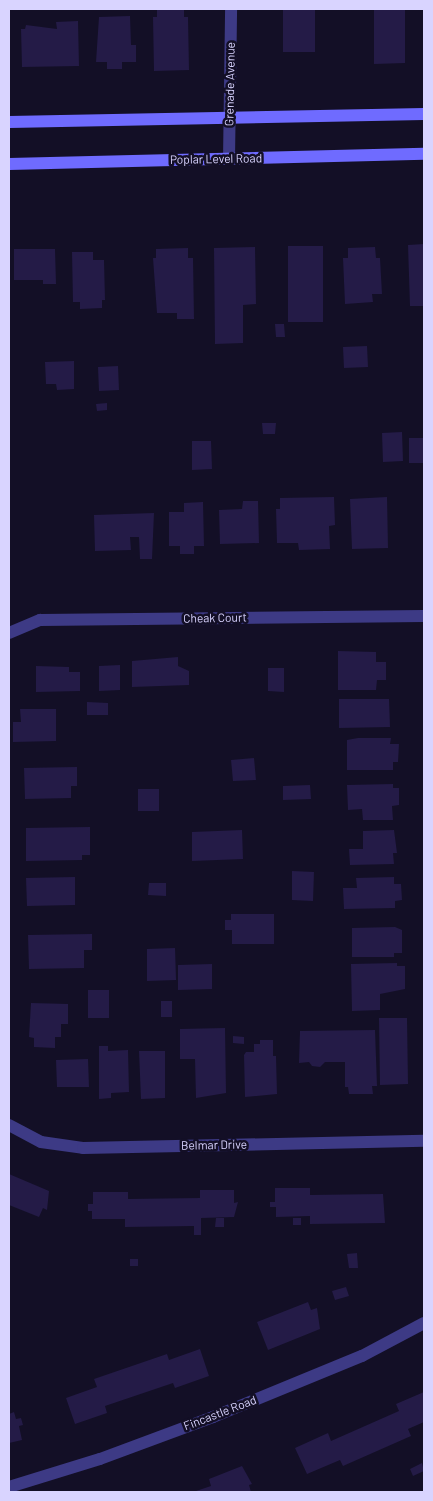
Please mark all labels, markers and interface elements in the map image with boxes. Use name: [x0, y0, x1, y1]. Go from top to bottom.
street label: Grenade Avenue: [222, 42, 238, 126]
street label: Poplar Level Road: [170, 151, 262, 167]
street label: Cheak Court: [183, 610, 247, 626]
street label: Belmar Drive: [181, 1137, 247, 1153]
street label: Fincastle Road: [182, 1393, 258, 1433]

